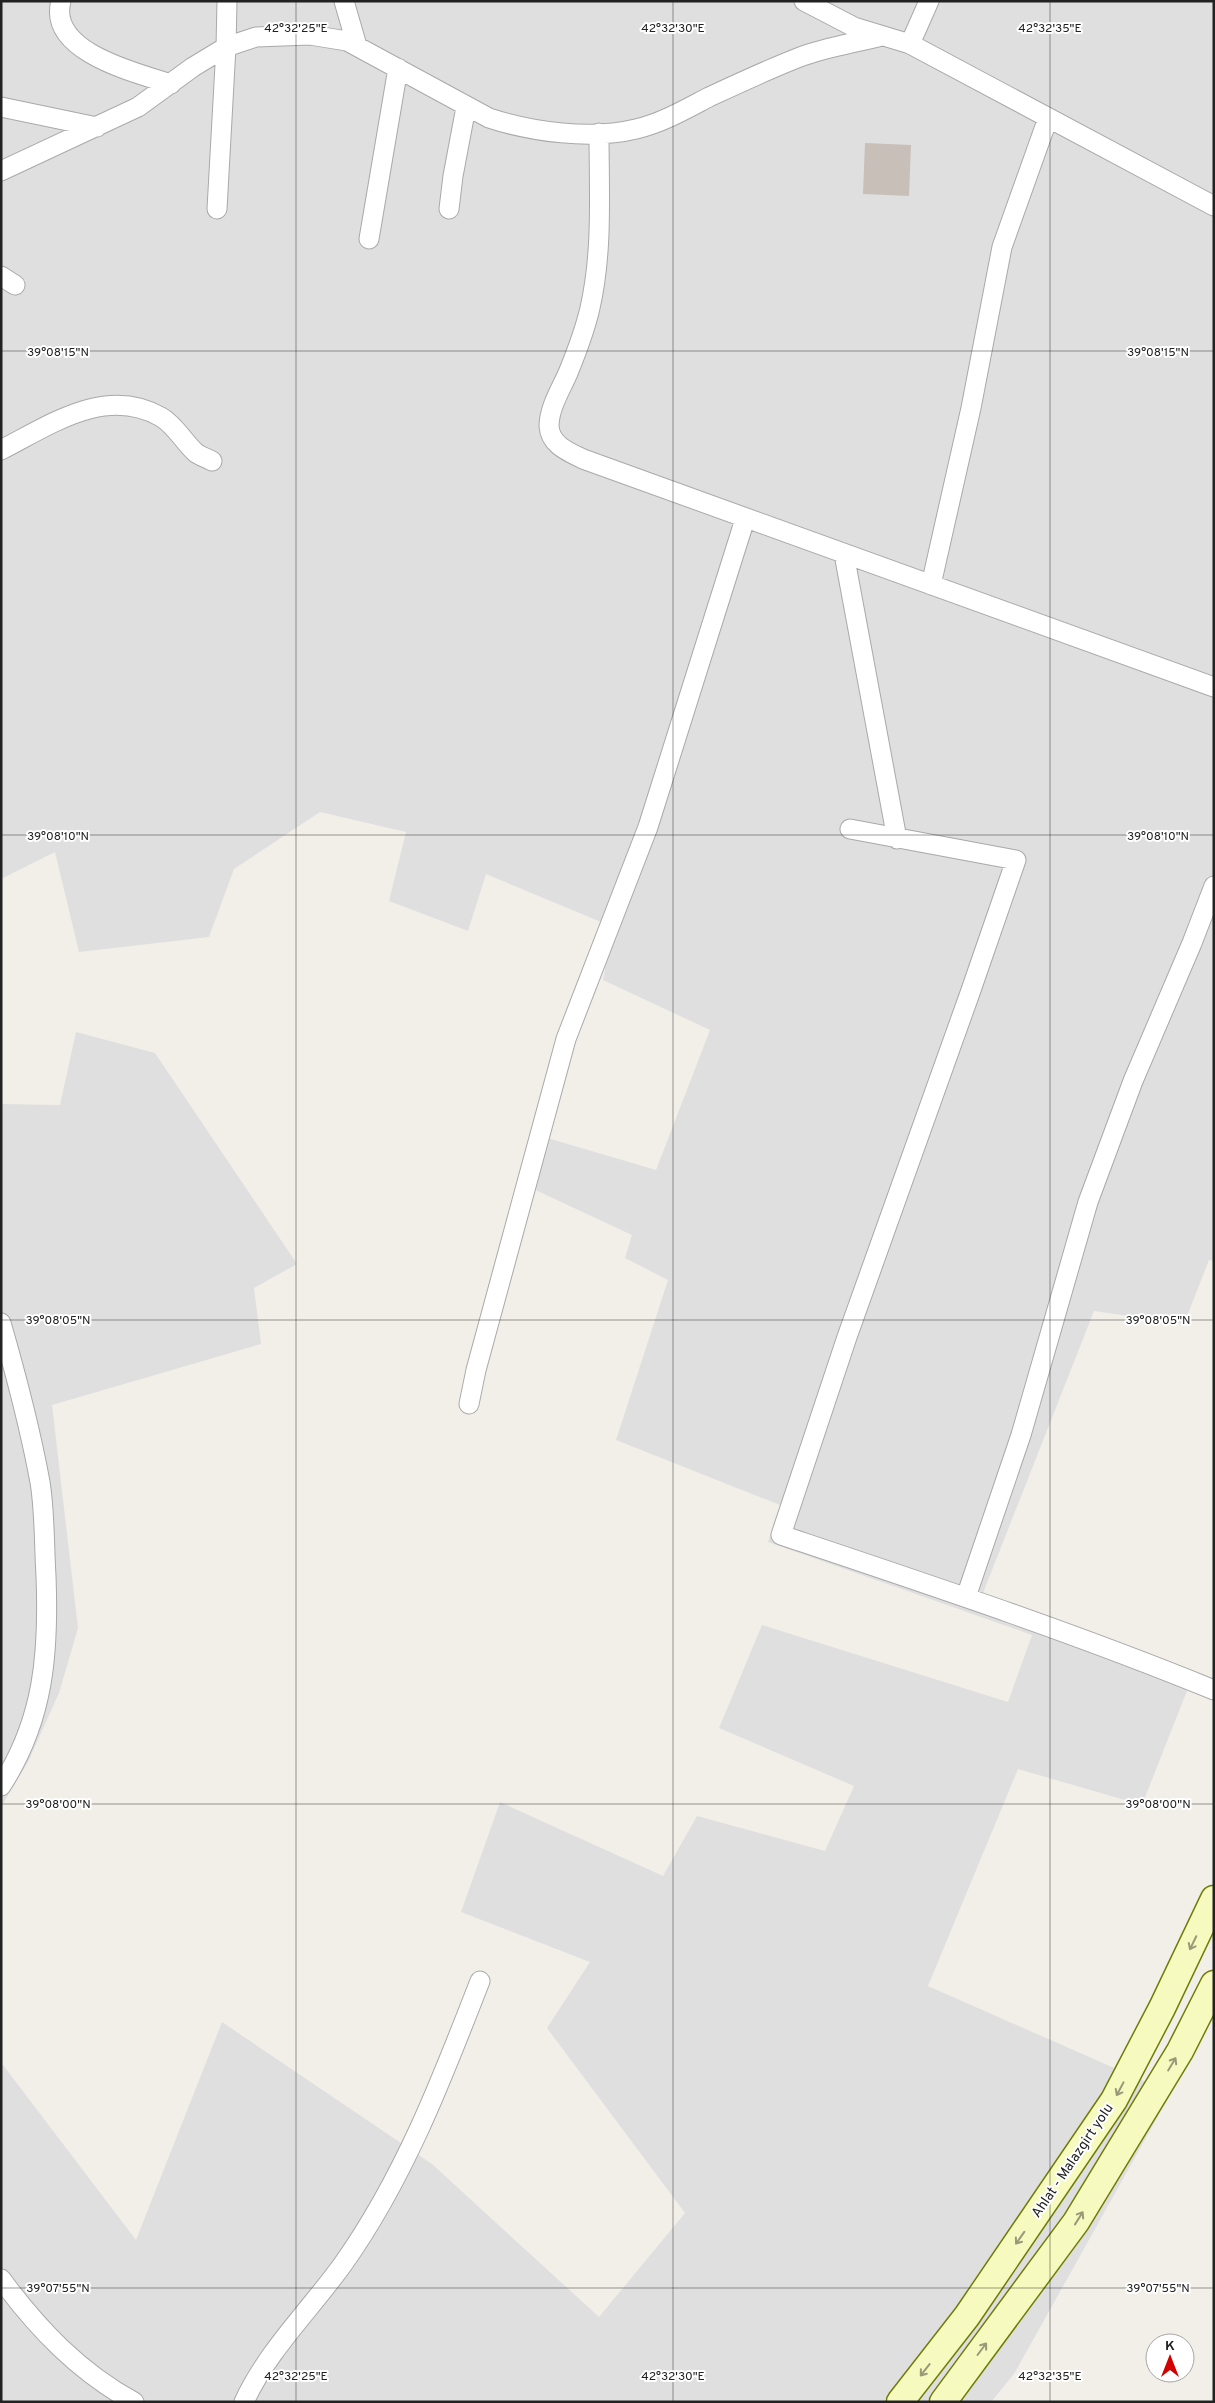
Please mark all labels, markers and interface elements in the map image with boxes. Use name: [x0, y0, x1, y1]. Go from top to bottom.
text: 42°32'25"E: [264, 21, 328, 37]
text: 42°32'30"E: [641, 21, 705, 37]
text: 42°32'35"E: [1018, 21, 1082, 37]
text: 39°08'15"N: [27, 345, 89, 361]
text: 39°08'15"N: [1127, 345, 1189, 361]
text: 39°08'10"N: [27, 829, 89, 845]
text: 39°08'10"N: [1127, 829, 1189, 845]
text: 39°08'05"N: [25, 1313, 91, 1329]
text: 39°08'05"N: [1125, 1313, 1191, 1329]
text: 39°08'00"N: [25, 1797, 91, 1813]
text: 39°08'00"N: [1125, 1797, 1191, 1813]
one-way arrow: [1187, 1935, 1197, 1950]
one-way arrow: [1168, 2058, 1178, 2072]
one-way arrow: [1115, 2081, 1125, 2096]
street label: Ahlat - Malazgirt yolu: [1028, 2101, 1118, 2221]
one-way arrow: [1074, 2211, 1084, 2225]
one-way arrow: [1015, 2231, 1025, 2245]
text: 39°07'55"N: [26, 2281, 90, 2297]
text: 39°07'55"N: [1126, 2281, 1190, 2297]
north arrow: [1145, 2333, 1195, 2383]
text: K: [1165, 2338, 1175, 2355]
one-way arrow: [977, 2342, 987, 2356]
one-way arrow: [920, 2363, 930, 2377]
text: 42°32'25"E: [264, 2369, 328, 2385]
text: 42°32'30"E: [641, 2369, 705, 2385]
text: 42°32'35"E: [1018, 2369, 1082, 2385]

